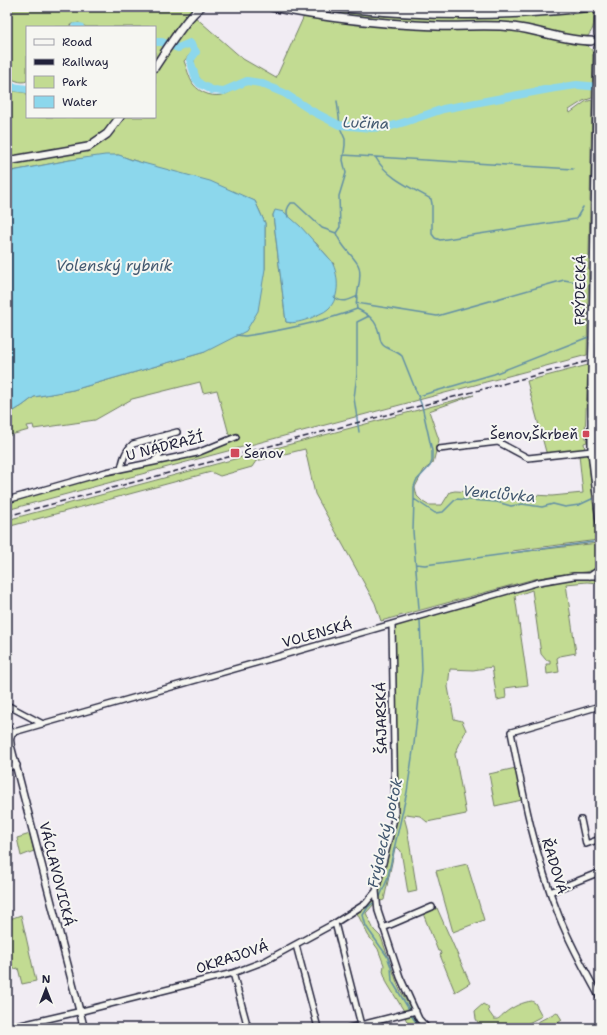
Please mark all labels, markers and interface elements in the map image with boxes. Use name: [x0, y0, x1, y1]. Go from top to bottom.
legend: [26, 26, 156, 118]
text: Road: [62, 34, 93, 50]
text: Railway: [62, 54, 109, 70]
text: Park: [62, 74, 88, 90]
text: Water: [62, 94, 98, 110]
water label: Lučina: [342, 112, 390, 134]
street label: FRÝDECKÁ: [570, 255, 590, 325]
water label: Volenský rybník: [56, 256, 173, 276]
place label: Šenov,Škrbeň: [490, 425, 578, 443]
street label: U NÁDRAŽÍ: [124, 428, 206, 464]
marker: Šenov,Škrbeň: [581, 429, 591, 439]
place label: Šenov: [244, 444, 284, 462]
marker: Šenov: [229, 447, 241, 459]
water label: Venclůvka: [462, 481, 536, 507]
street label: VOLENSKÁ: [280, 614, 354, 652]
street label: ŠAJARSKÁ: [371, 682, 391, 754]
water label: Frýdecký potok: [363, 776, 407, 890]
street label: VÁCLAVOVICKÁ: [35, 820, 79, 928]
street label: ŘADOVÁ: [538, 836, 572, 896]
street label: OKRAJOVÁ: [193, 937, 271, 977]
north arrow: [26, 969, 66, 1009]
text: N: [42, 972, 51, 987]

